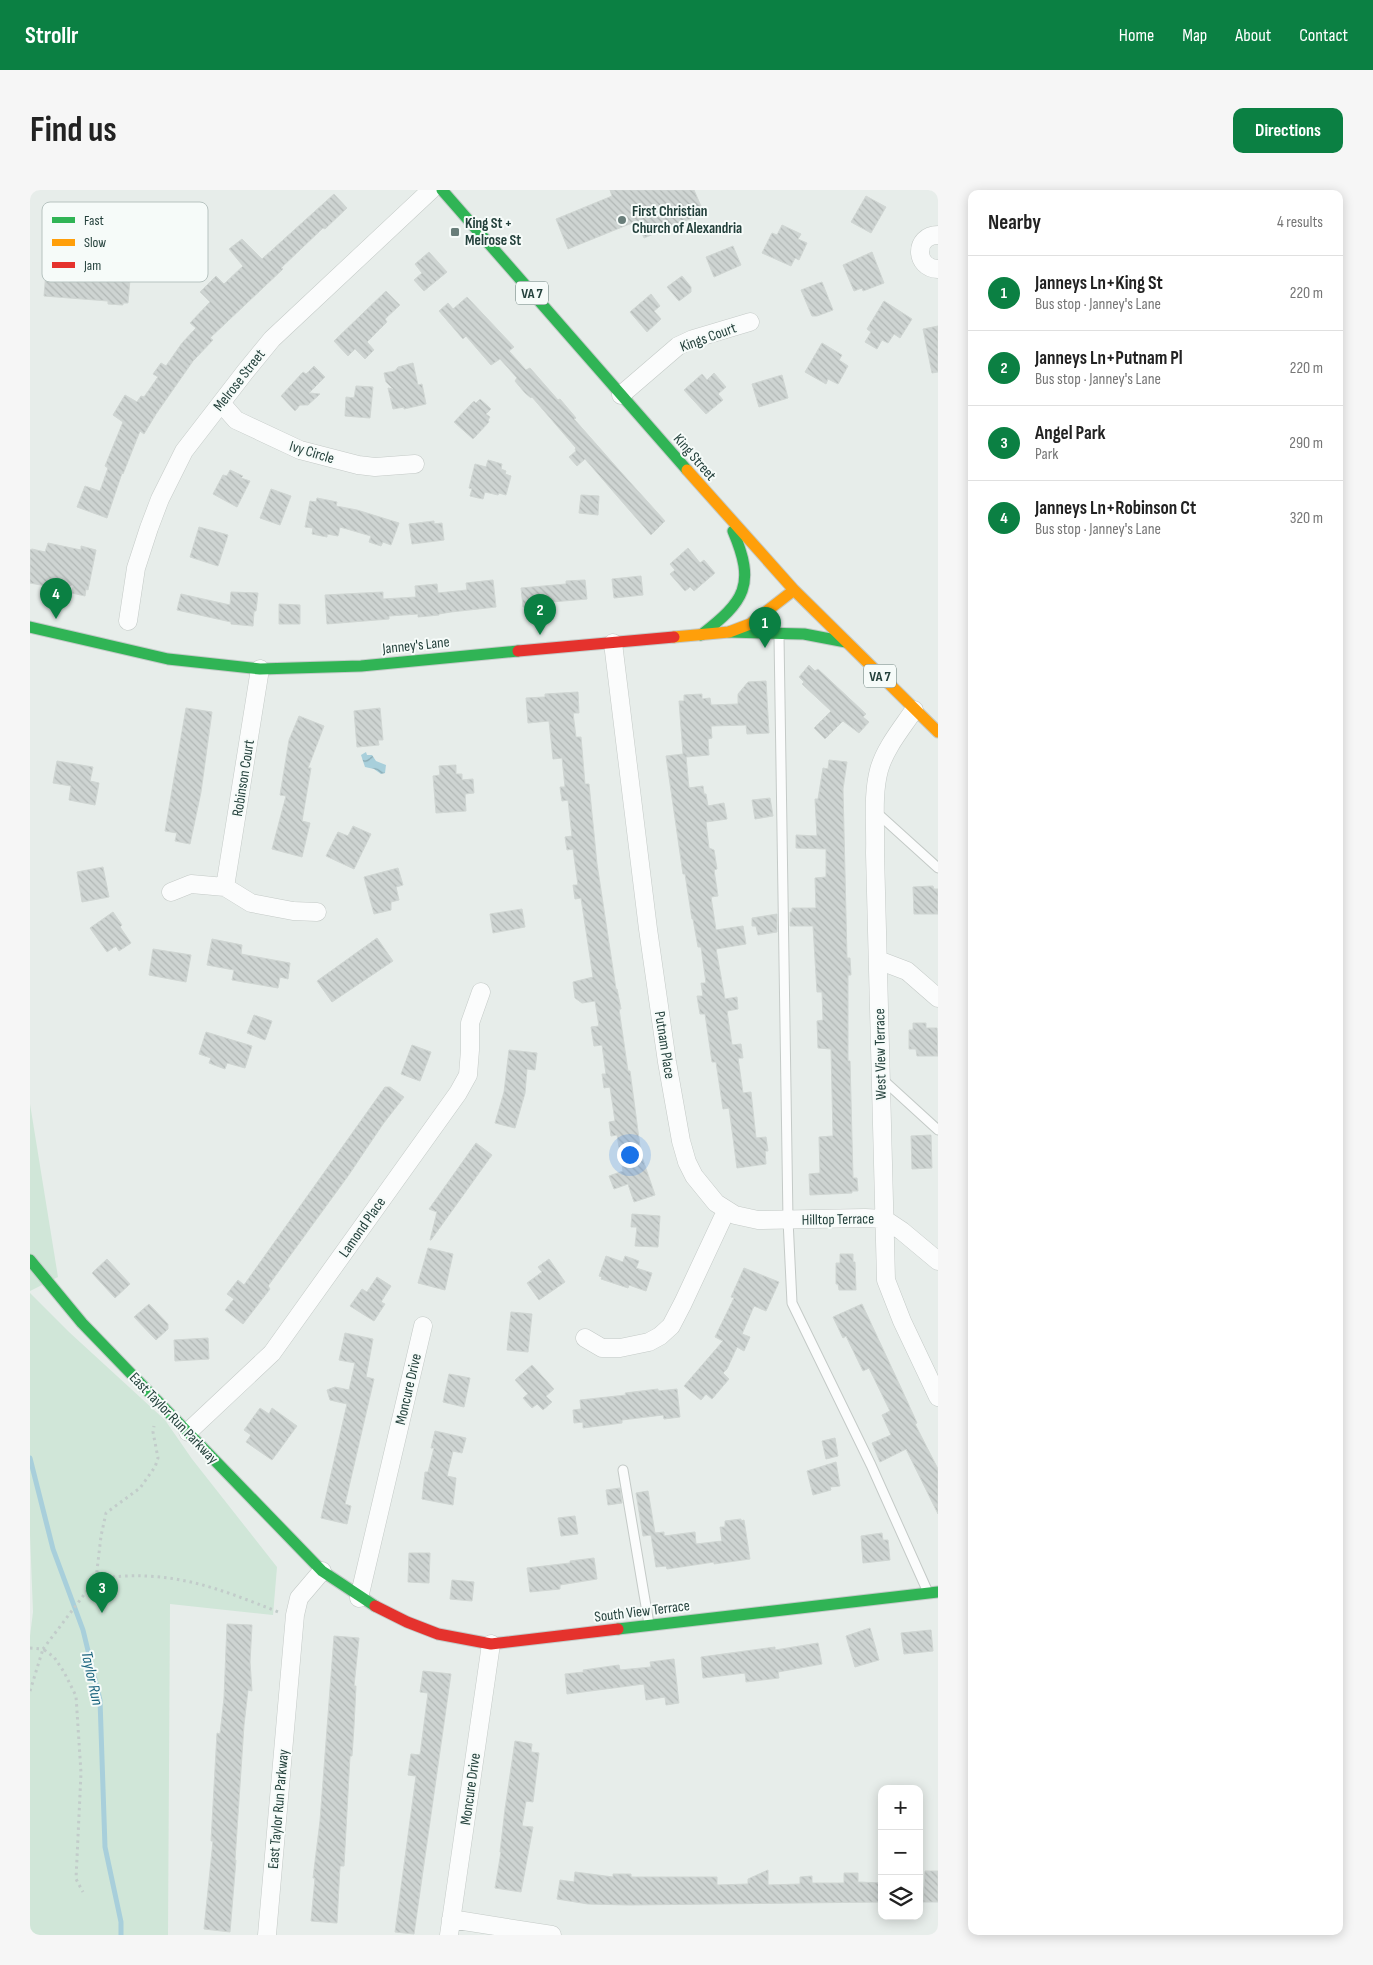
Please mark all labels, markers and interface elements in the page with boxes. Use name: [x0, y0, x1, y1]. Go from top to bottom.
text: Strollr: [25, 21, 79, 50]
text: Home: [1119, 25, 1154, 46]
text: Map: [1182, 25, 1207, 46]
text: About: [1235, 25, 1271, 46]
text: Contact: [1299, 25, 1348, 46]
button: Directions: [1233, 108, 1343, 153]
text: Find us: [30, 109, 117, 152]
legend: [42, 202, 208, 282]
place label: First Christian Church of Alexandria: [632, 202, 742, 238]
text: Nearby: [988, 210, 1041, 235]
text: Fast: [84, 212, 104, 229]
text: 4 results: [1277, 213, 1323, 232]
place label: King St + Melrose St: [465, 214, 521, 250]
marker: First Christian Church of Alexandria: [616, 214, 628, 226]
marker: King St + Melrose St: [449, 226, 461, 238]
text: Slow: [84, 234, 106, 251]
text: Jam: [83, 257, 101, 274]
text: Janneys Ln+King St: [1035, 272, 1163, 295]
road number: VA 7: [516, 282, 548, 305]
text: 1: [1001, 284, 1007, 303]
text: 220 m: [1290, 284, 1323, 303]
text: Bus stop · Janney's Lane: [1035, 295, 1161, 314]
street label: Kings Court: [677, 318, 739, 356]
street label: Melrose Street: [209, 345, 270, 415]
text: Janneys Ln+Putnam Pl: [1035, 347, 1183, 370]
text: 2: [1000, 359, 1008, 378]
text: 220 m: [1290, 359, 1323, 378]
text: Bus stop · Janney's Lane: [1035, 370, 1161, 389]
text: Angel Park: [1035, 422, 1106, 445]
street label: King Street: [669, 430, 720, 485]
text: 3: [1000, 434, 1008, 453]
text: 290 m: [1289, 434, 1323, 453]
street label: Ivy Circle: [287, 437, 337, 468]
text: Park: [1035, 445, 1058, 464]
text: Janneys Ln+Robinson Ct: [1035, 497, 1196, 520]
text: 4: [1000, 509, 1008, 528]
text: 320 m: [1290, 509, 1323, 528]
text: Bus stop · Janney's Lane: [1035, 520, 1161, 539]
pin: 4: [40, 578, 72, 619]
pin: 2: [524, 594, 556, 635]
pin: 1: [749, 607, 781, 648]
street label: Janney's Lane: [381, 633, 451, 659]
road number: VA 7: [864, 664, 896, 688]
street label: Robinson Court: [228, 738, 259, 818]
street label: West View Terrace: [870, 1008, 891, 1100]
street label: Putnam Place: [650, 1010, 679, 1080]
your location: [617, 1142, 643, 1168]
street label: Lamond Place: [335, 1194, 390, 1261]
street label: Hilltop Terrace: [802, 1209, 874, 1230]
street label: Moncure Drive: [391, 1352, 426, 1427]
street label: East Taylor Run Parkway: [125, 1369, 222, 1468]
pin: 3: [86, 1572, 118, 1613]
street label: South View Terrace: [593, 1596, 691, 1627]
water label: Taylor Run: [77, 1650, 107, 1707]
street label: East Taylor Run Parkway: [264, 1748, 293, 1870]
street label: Moncure Drive: [456, 1752, 485, 1826]
map controls: [878, 1785, 923, 1920]
button: +: [878, 1785, 923, 1830]
button: −: [878, 1830, 923, 1875]
button: layers: [878, 1875, 923, 1920]

